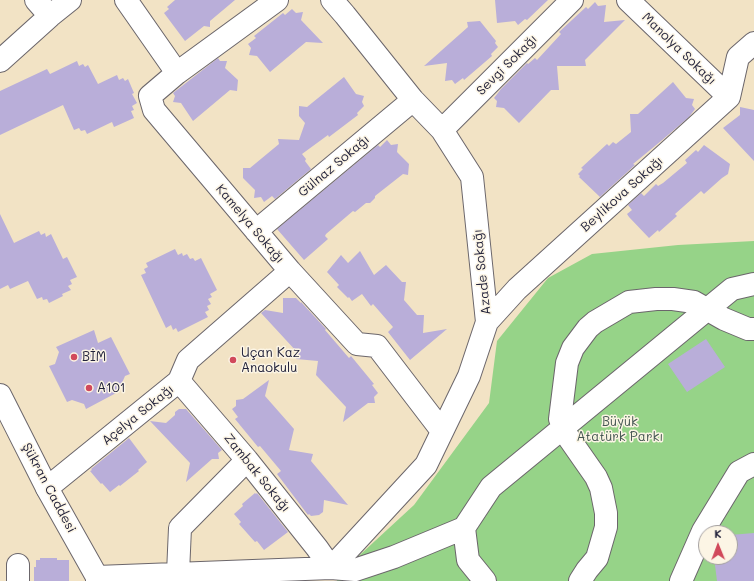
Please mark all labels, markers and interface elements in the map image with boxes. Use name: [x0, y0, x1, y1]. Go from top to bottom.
street label: Manolya Sokağı: [639, 10, 719, 88]
street label: Sevgi Sokağı: [473, 31, 541, 99]
street label: Gülnaz Sokağı: [295, 132, 373, 200]
street label: Beylikova Sokağı: [578, 153, 666, 235]
street label: Kamelya Sokağı: [212, 181, 288, 267]
street label: Azade Sokağı: [470, 228, 494, 316]
place label: Uçan Kaz Anaokulu: [241, 345, 300, 376]
place label: BİM: [82, 349, 106, 365]
marker: BİM: [69, 352, 79, 362]
marker: Uçan Kaz Anaokulu: [228, 355, 238, 365]
place label: A101: [97, 380, 126, 396]
street label: Açelya Sokağı: [99, 381, 177, 449]
marker: A101: [84, 383, 94, 393]
park label: Büyük Atatürk Parkı: [577, 414, 663, 445]
street label: Zambak Sokağı: [221, 431, 293, 515]
street label: Şükran Caddesi: [19, 440, 79, 536]
north arrow: [698, 525, 738, 565]
text: K: [714, 526, 722, 541]

